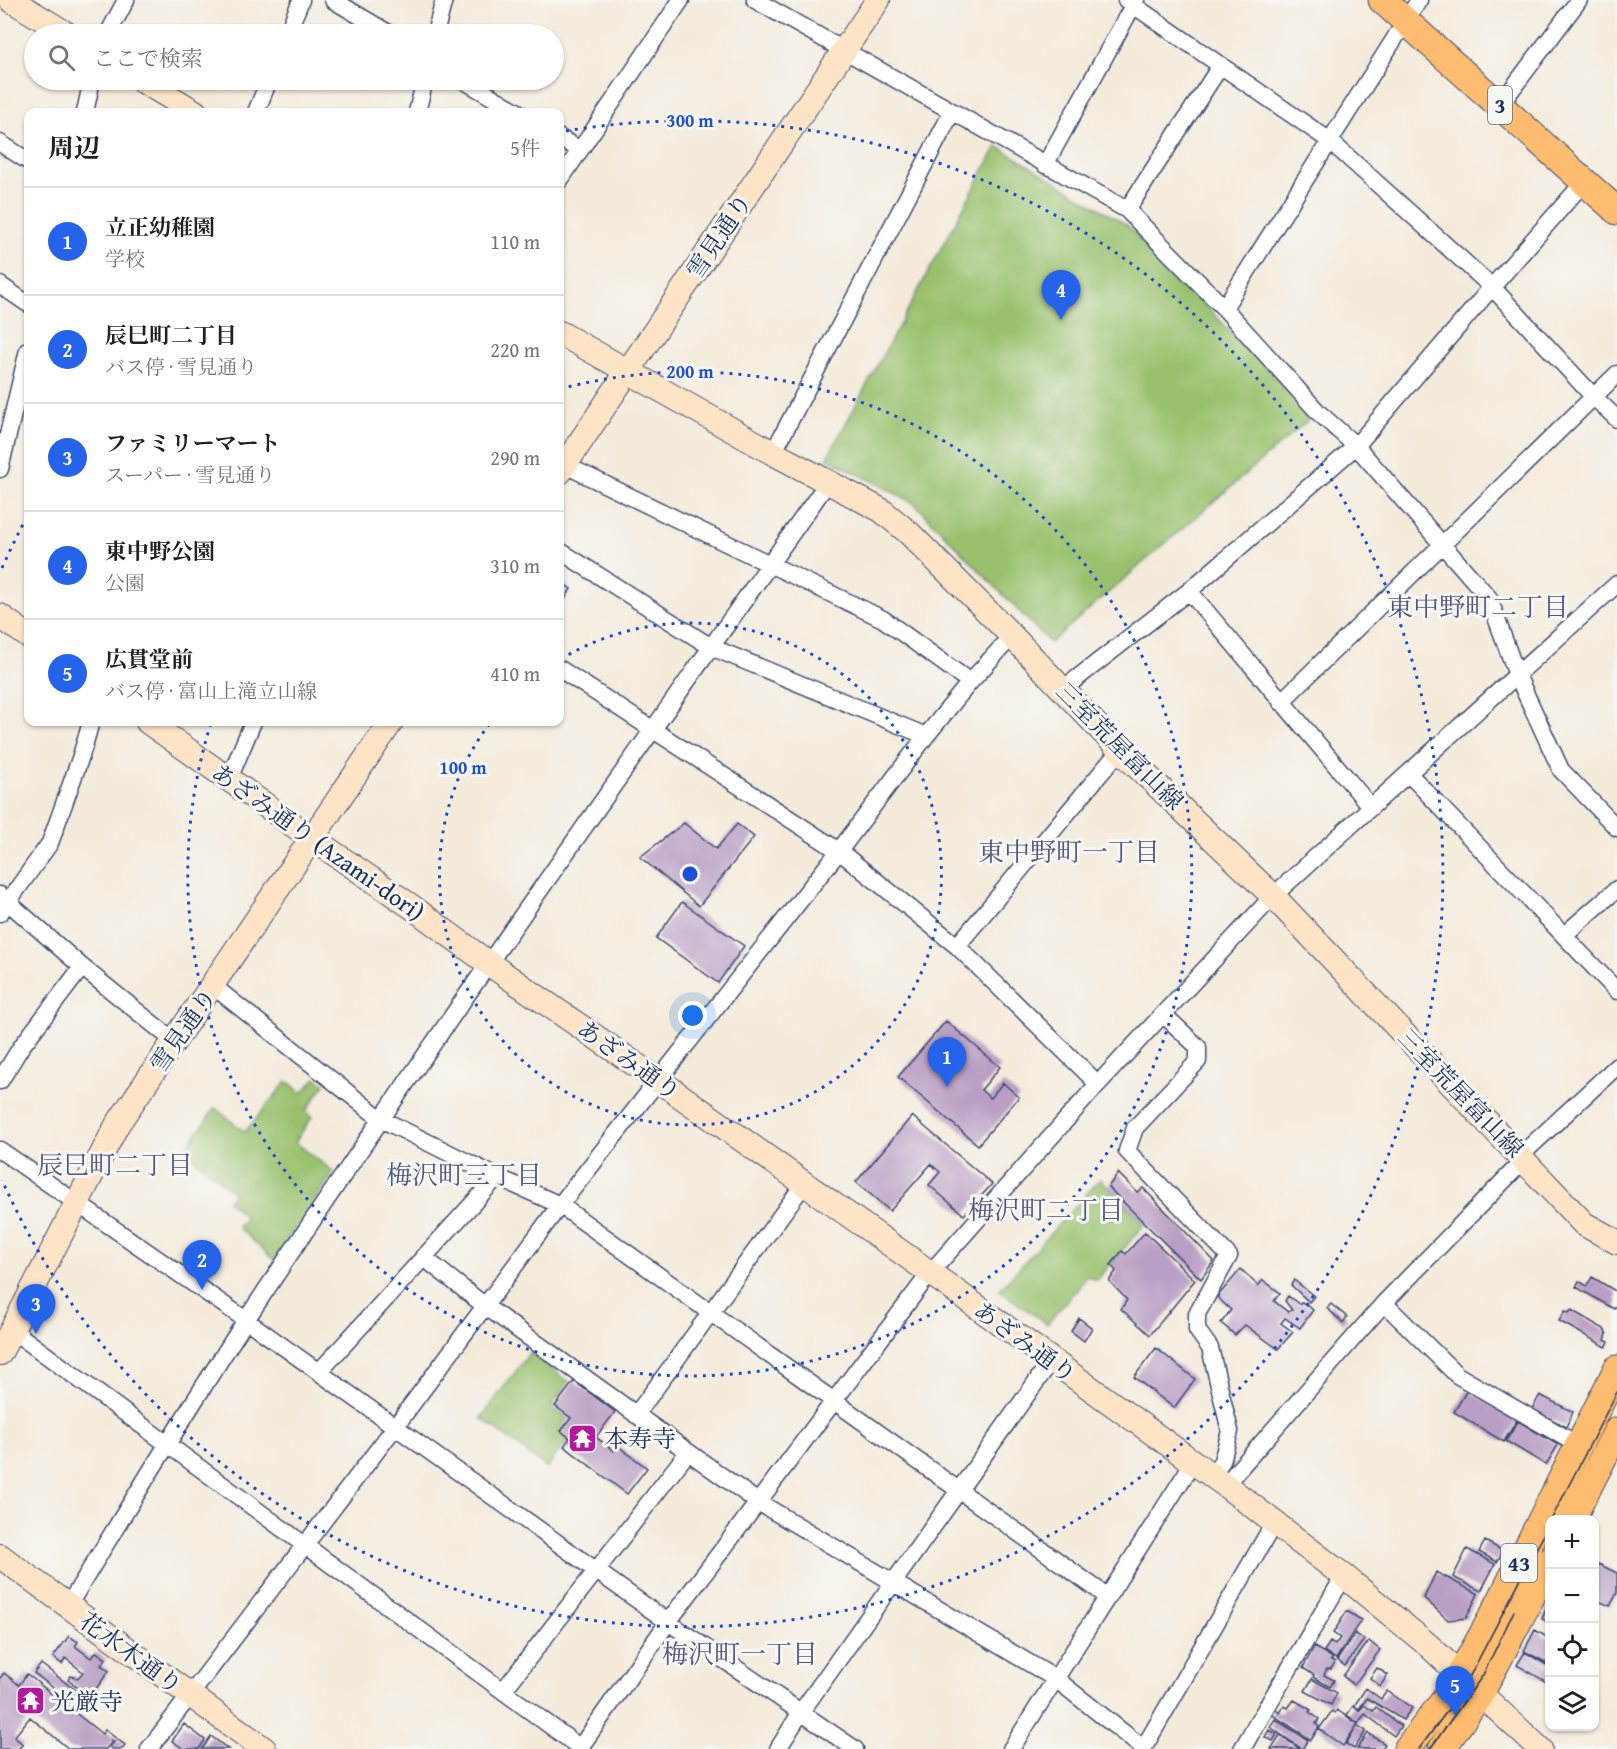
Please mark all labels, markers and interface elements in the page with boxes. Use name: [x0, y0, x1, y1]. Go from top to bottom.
search box: [24, 24, 564, 90]
icon: search: [45, 41, 78, 74]
text: ここで検索: [93, 42, 203, 74]
road number: 3: [1488, 86, 1512, 124]
text: 300 m: [666, 107, 714, 134]
text: 周辺: [48, 128, 100, 167]
text: 5件: [510, 133, 540, 162]
street label: 雪見通り: [678, 186, 760, 286]
text: 立正幼稚園: [105, 211, 215, 243]
text: 1: [62, 227, 73, 256]
text: 110 m: [490, 227, 540, 256]
text: 学校: [105, 244, 145, 273]
pin: 4: [1042, 270, 1080, 320]
text: 辰巳町二丁目: [105, 319, 237, 351]
text: 2: [62, 335, 73, 364]
text: 220 m: [490, 335, 540, 364]
text: バス停 · 雪見通り: [105, 352, 257, 381]
text: 200 m: [666, 358, 714, 385]
text: ファミリーマート: [105, 427, 281, 459]
text: 3: [62, 443, 73, 472]
text: 290 m: [490, 443, 540, 472]
text: スーパー · 雪見通り: [105, 460, 275, 489]
text: 東中野公園: [105, 535, 215, 567]
text: 4: [62, 551, 73, 580]
text: 310 m: [490, 551, 540, 580]
text: 公園: [105, 568, 145, 597]
district label: 東中野町二丁目: [1387, 587, 1569, 626]
text: 広貫堂前: [105, 643, 193, 675]
text: 5: [62, 659, 73, 688]
text: 410 m: [490, 659, 540, 688]
street label: 三室荒屋富山線: [1048, 674, 1192, 818]
text: バス停 · 富山上滝立山線: [105, 676, 317, 705]
text: 100 m: [439, 754, 487, 781]
street label: あざみ通り (Azami-dori): [204, 755, 432, 929]
district label: 東中野町一丁目: [978, 832, 1160, 871]
centre of rings: [680, 864, 700, 884]
street label: 雪見通り: [141, 981, 225, 1079]
your location: [678, 1001, 707, 1030]
street label: あざみ通り: [570, 1011, 688, 1109]
street label: 三室荒屋富山線: [1390, 1020, 1532, 1166]
pin: 1: [928, 1038, 966, 1087]
district label: 辰巳町二丁目: [37, 1145, 193, 1184]
district label: 梅沢町三丁目: [386, 1155, 542, 1194]
district label: 梅沢町二丁目: [968, 1190, 1124, 1229]
pin: 2: [182, 1240, 222, 1290]
pin: 3: [16, 1284, 56, 1334]
street label: あざみ通り: [966, 1293, 1084, 1391]
place label: 本寿寺: [604, 1421, 676, 1456]
temple icon: 本寿寺: [567, 1422, 599, 1454]
map controls: [1545, 1515, 1599, 1731]
button: +: [1545, 1515, 1599, 1569]
road number: 43: [1501, 1544, 1537, 1582]
button: −: [1545, 1569, 1599, 1623]
street label: 花水木通り: [72, 1604, 190, 1702]
button: locate: [1545, 1623, 1599, 1677]
district label: 梅沢町一丁目: [662, 1634, 818, 1673]
pin: 5: [1436, 1666, 1474, 1716]
button: layers: [1545, 1677, 1599, 1731]
place label: 光厳寺: [51, 1684, 123, 1719]
temple icon: 光厳寺: [14, 1685, 46, 1717]

